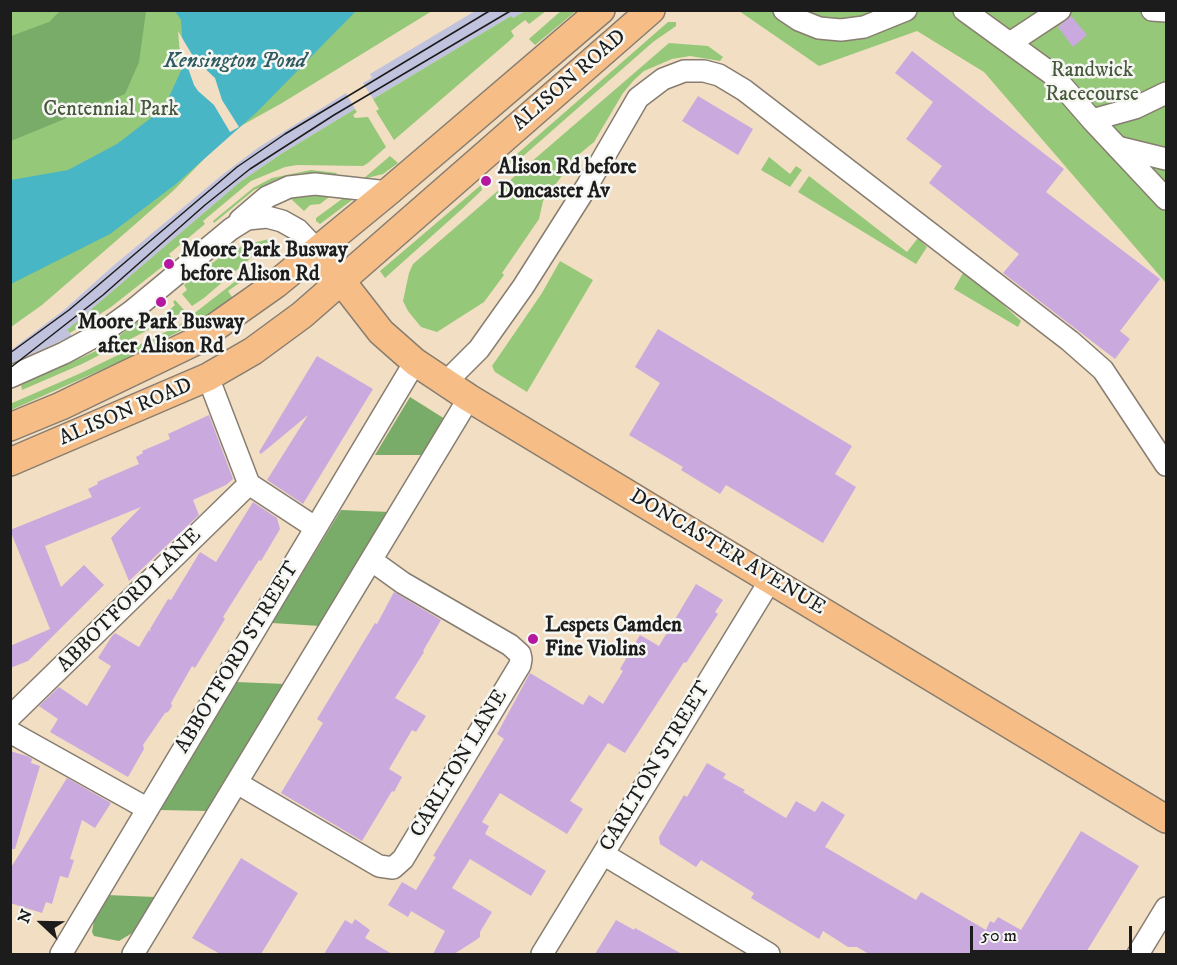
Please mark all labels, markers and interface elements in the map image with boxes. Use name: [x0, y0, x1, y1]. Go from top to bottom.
street label: ALISON ROAD: [508, 25, 632, 137]
water label: Kensington Pond: [164, 49, 306, 75]
park label: Randwick Racecourse: [1045, 59, 1139, 109]
park label: Centennial Park: [43, 98, 179, 124]
place label: Alison Rd before Doncaster Av: [498, 156, 637, 206]
marker: Alison Rd before Doncaster Av: [479, 174, 493, 188]
place label: Moore Park Busway before Alison Rd: [181, 239, 348, 289]
marker: Moore Park Busway before Alison Rd: [162, 257, 176, 271]
marker: Moore Park Busway after Alison Rd: [154, 295, 168, 309]
place label: Moore Park Busway after Alison Rd: [78, 311, 244, 361]
street label: ALISON ROAD: [56, 374, 196, 452]
street label: DONCASTER AVENUE: [624, 484, 830, 622]
street label: ABBOTFORD LANE: [53, 524, 207, 678]
street label: ABBOTFORD STREET: [171, 558, 305, 758]
place label: Lespets Camden Fine Violins: [545, 614, 682, 664]
marker: Lespets Camden Fine Violins: [526, 632, 540, 646]
street label: CARLTON STREET: [595, 677, 717, 857]
street label: CARLTON LANE: [406, 685, 514, 843]
north arrow: [12, 893, 72, 953]
text: N: [14, 906, 37, 926]
scale bar: [973, 914, 1135, 952]
text: 50 m: [981, 925, 1017, 947]

